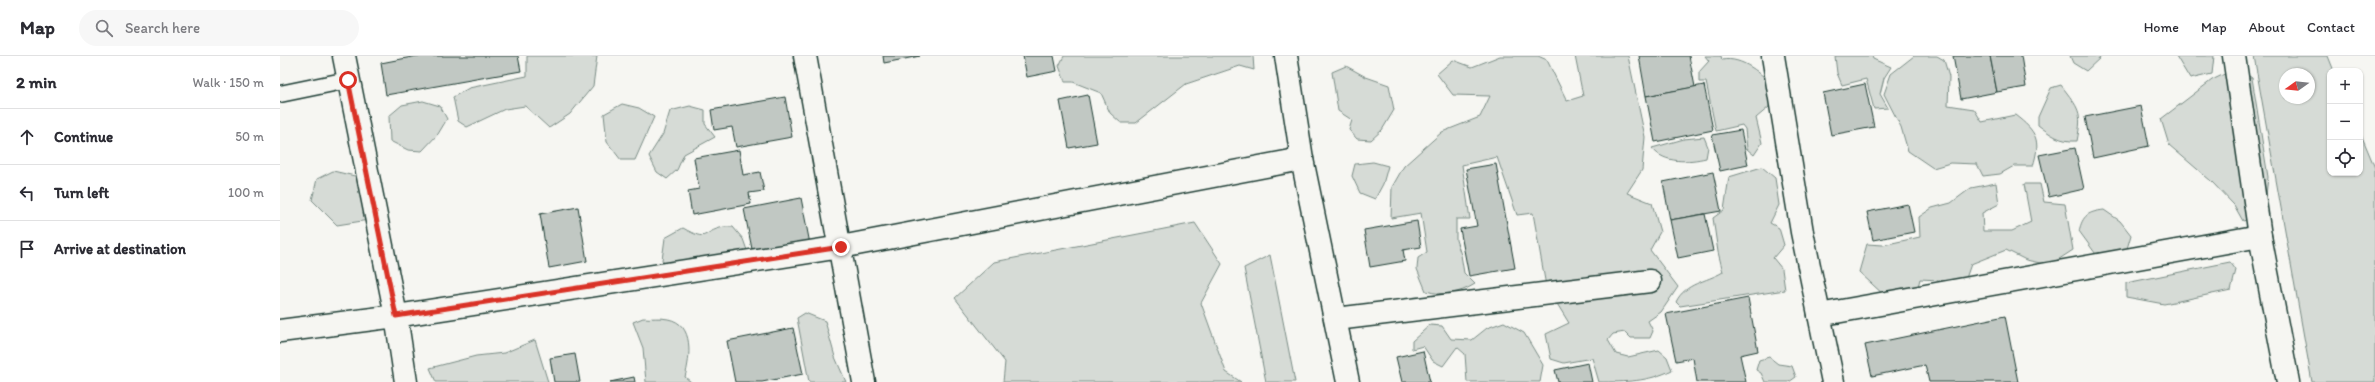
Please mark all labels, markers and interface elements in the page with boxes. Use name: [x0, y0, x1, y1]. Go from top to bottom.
search box: [79, 10, 359, 46]
text: Map: [20, 16, 55, 39]
icon: search: [93, 17, 115, 39]
text: Search here: [125, 19, 200, 37]
text: Home: [2144, 19, 2179, 36]
text: Map: [2201, 19, 2227, 36]
text: About: [2249, 19, 2285, 36]
text: Contact: [2307, 19, 2355, 36]
north arrow: [2279, 68, 2315, 104]
map controls: [2327, 68, 2363, 176]
button: +: [2327, 68, 2363, 104]
route start: [339, 71, 357, 89]
text: 2 min: [16, 72, 56, 92]
text: Walk · 150 m: [193, 75, 264, 90]
button: −: [2327, 104, 2363, 140]
icon: ahead: [16, 126, 38, 148]
text: Continue: [54, 128, 113, 146]
text: 50 m: [235, 129, 264, 144]
button: locate: [2327, 140, 2363, 176]
icon: left: [16, 182, 38, 204]
text: Turn left: [54, 184, 109, 202]
text: 100 m: [228, 185, 264, 200]
icon: arrive: [16, 238, 38, 260]
route end: [832, 238, 850, 256]
text: Arrive at destination: [54, 240, 186, 258]

